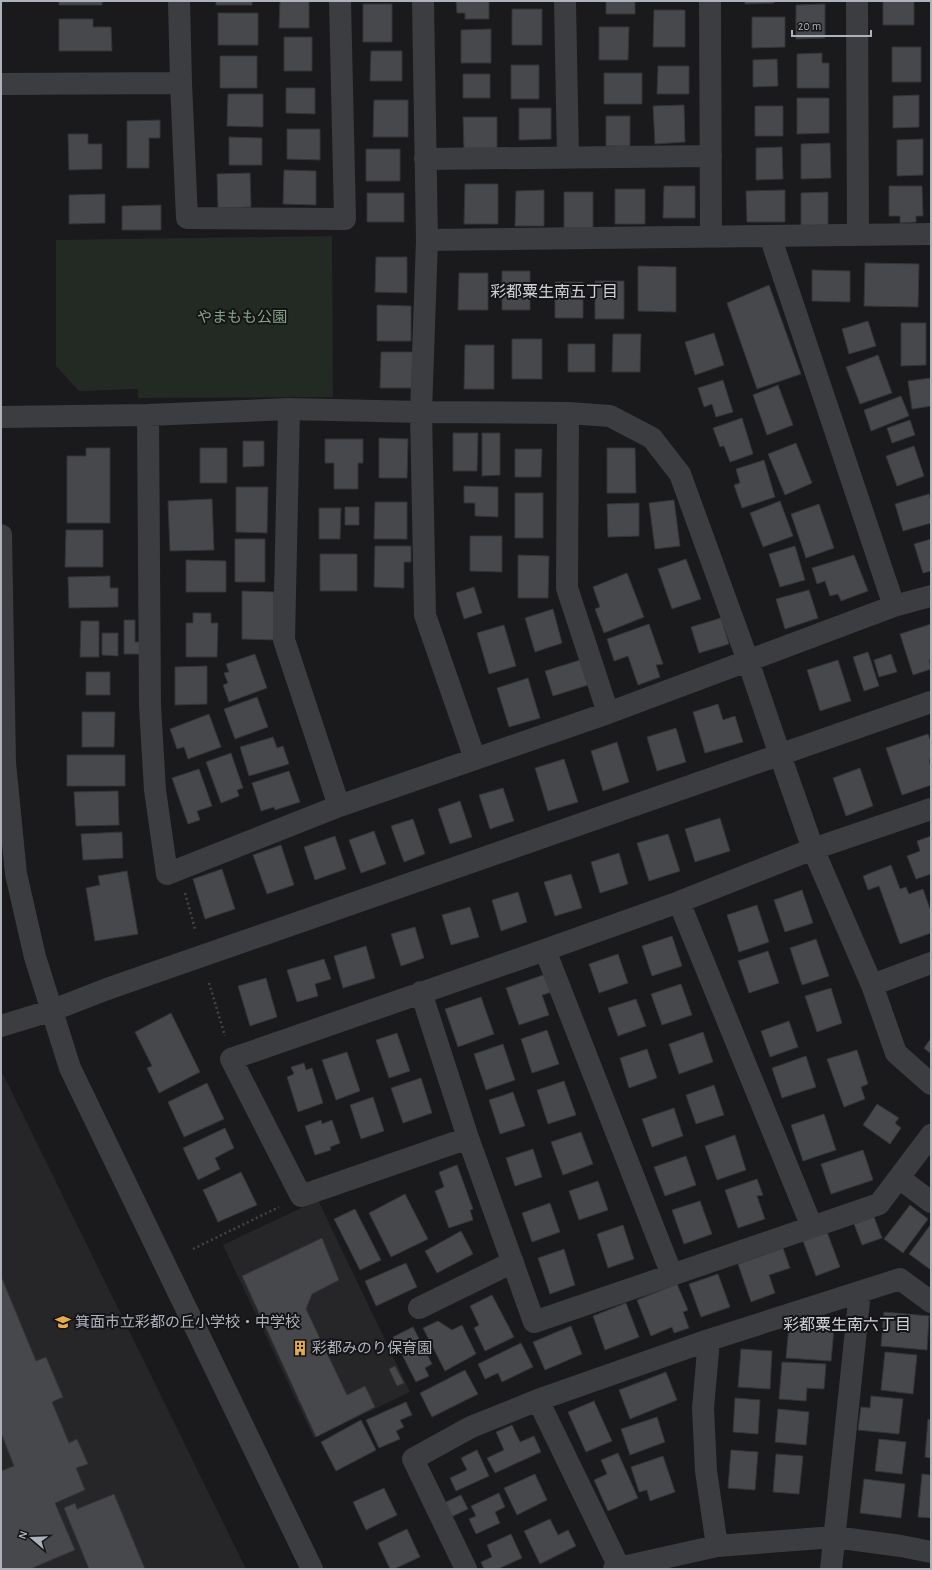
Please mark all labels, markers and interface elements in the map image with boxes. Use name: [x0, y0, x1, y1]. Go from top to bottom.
scale bar: [792, 12, 871, 38]
text: 20 m: [798, 20, 821, 32]
district label: 彩都粟生南五丁目: [490, 283, 618, 300]
park label: やまもも公園: [197, 309, 287, 325]
school or university icon: 箕面市立彩都の丘小学校・中学校: [54, 1313, 72, 1331]
place label: 箕面市立彩都の丘小学校・中学校: [75, 1314, 300, 1330]
district label: 彩都粟生南六丁目: [783, 1316, 911, 1333]
building icon: 彩都みのり保育園: [291, 1339, 309, 1357]
place label: 彩都みのり保育園: [312, 1340, 432, 1356]
north arrow: [12, 1518, 52, 1558]
text: N: [17, 1529, 29, 1540]

